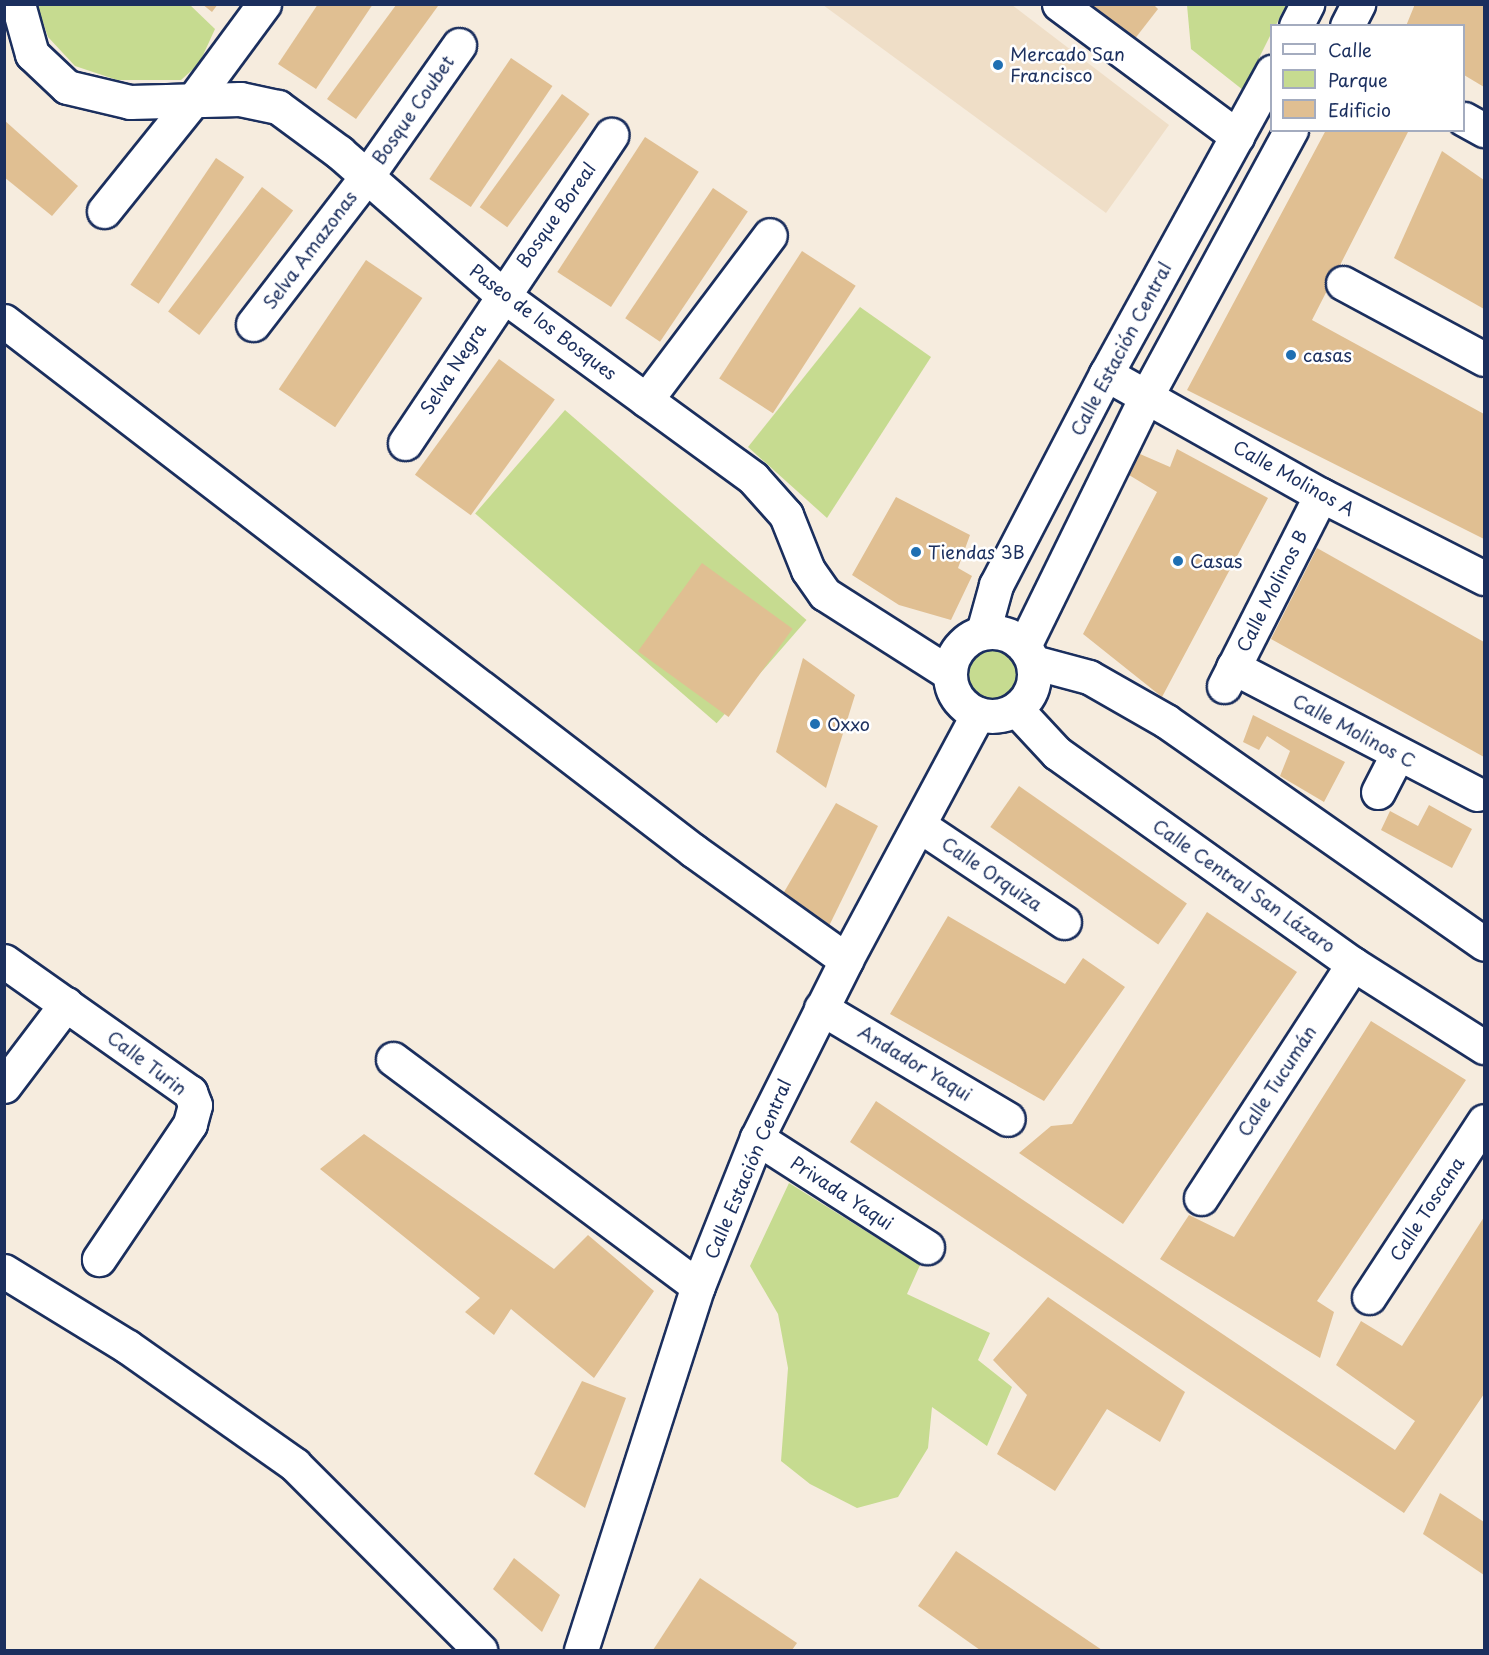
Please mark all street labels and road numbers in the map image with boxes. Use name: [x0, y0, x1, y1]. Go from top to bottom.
street label: Bosque Coubet: [367, 51, 459, 169]
street label: Bosque Boreal: [512, 158, 600, 272]
street label: Selva Amazonas: [258, 186, 362, 314]
street label: Paseo de los Bosques: [465, 259, 621, 385]
street label: Calle Estación Central: [1066, 259, 1176, 439]
street label: Selva Negra: [415, 319, 491, 419]
street label: Calle Molinos A: [1230, 436, 1358, 520]
street label: Calle Molinos B: [1232, 527, 1312, 655]
street label: Calle Molinos C: [1289, 690, 1419, 772]
street label: Calle Central San Lázaro: [1149, 815, 1339, 957]
street label: Calle Orquiza: [938, 832, 1046, 916]
street label: Andador Yaqui: [854, 1021, 976, 1105]
street label: Calle Tucumán: [1233, 1022, 1321, 1140]
street label: Calle Turin: [103, 1026, 191, 1100]
street label: Calle Estación Central: [700, 1076, 796, 1262]
street label: Privada Yaqui: [787, 1152, 897, 1234]
street label: Calle Toscana: [1385, 1153, 1469, 1265]

